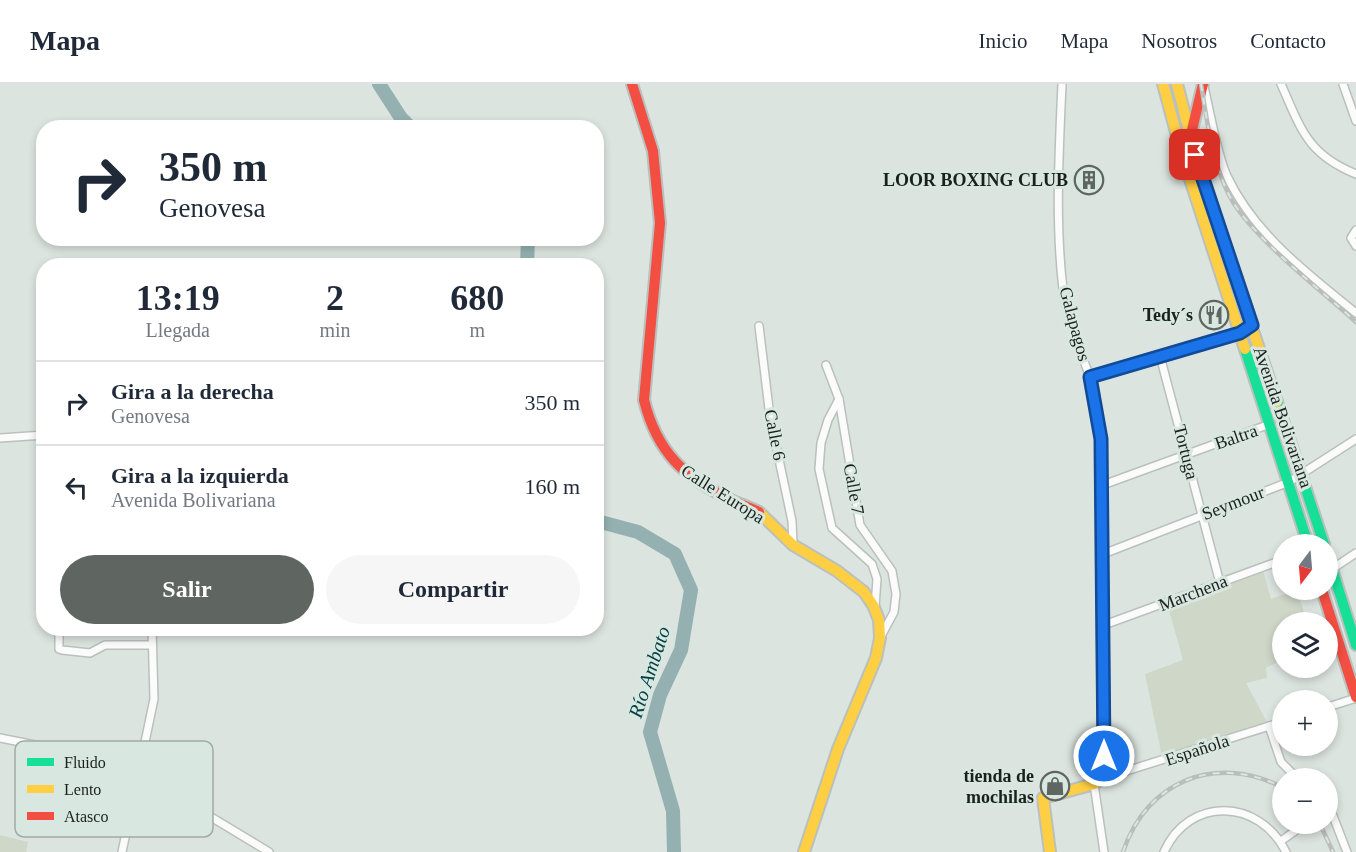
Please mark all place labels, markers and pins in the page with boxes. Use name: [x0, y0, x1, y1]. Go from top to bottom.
pin: [1169, 129, 1220, 180]
building icon: LOOR BOXING CLUB: [1073, 164, 1105, 196]
place label: LOOR BOXING CLUB: [883, 170, 1068, 190]
restaurant icon: Tedy´s: [1198, 299, 1230, 331]
place label: Tedy´s: [1143, 305, 1193, 325]
place label: tienda de mochilas: [963, 766, 1034, 807]
shop icon: tienda de mochilas: [1039, 770, 1071, 802]

